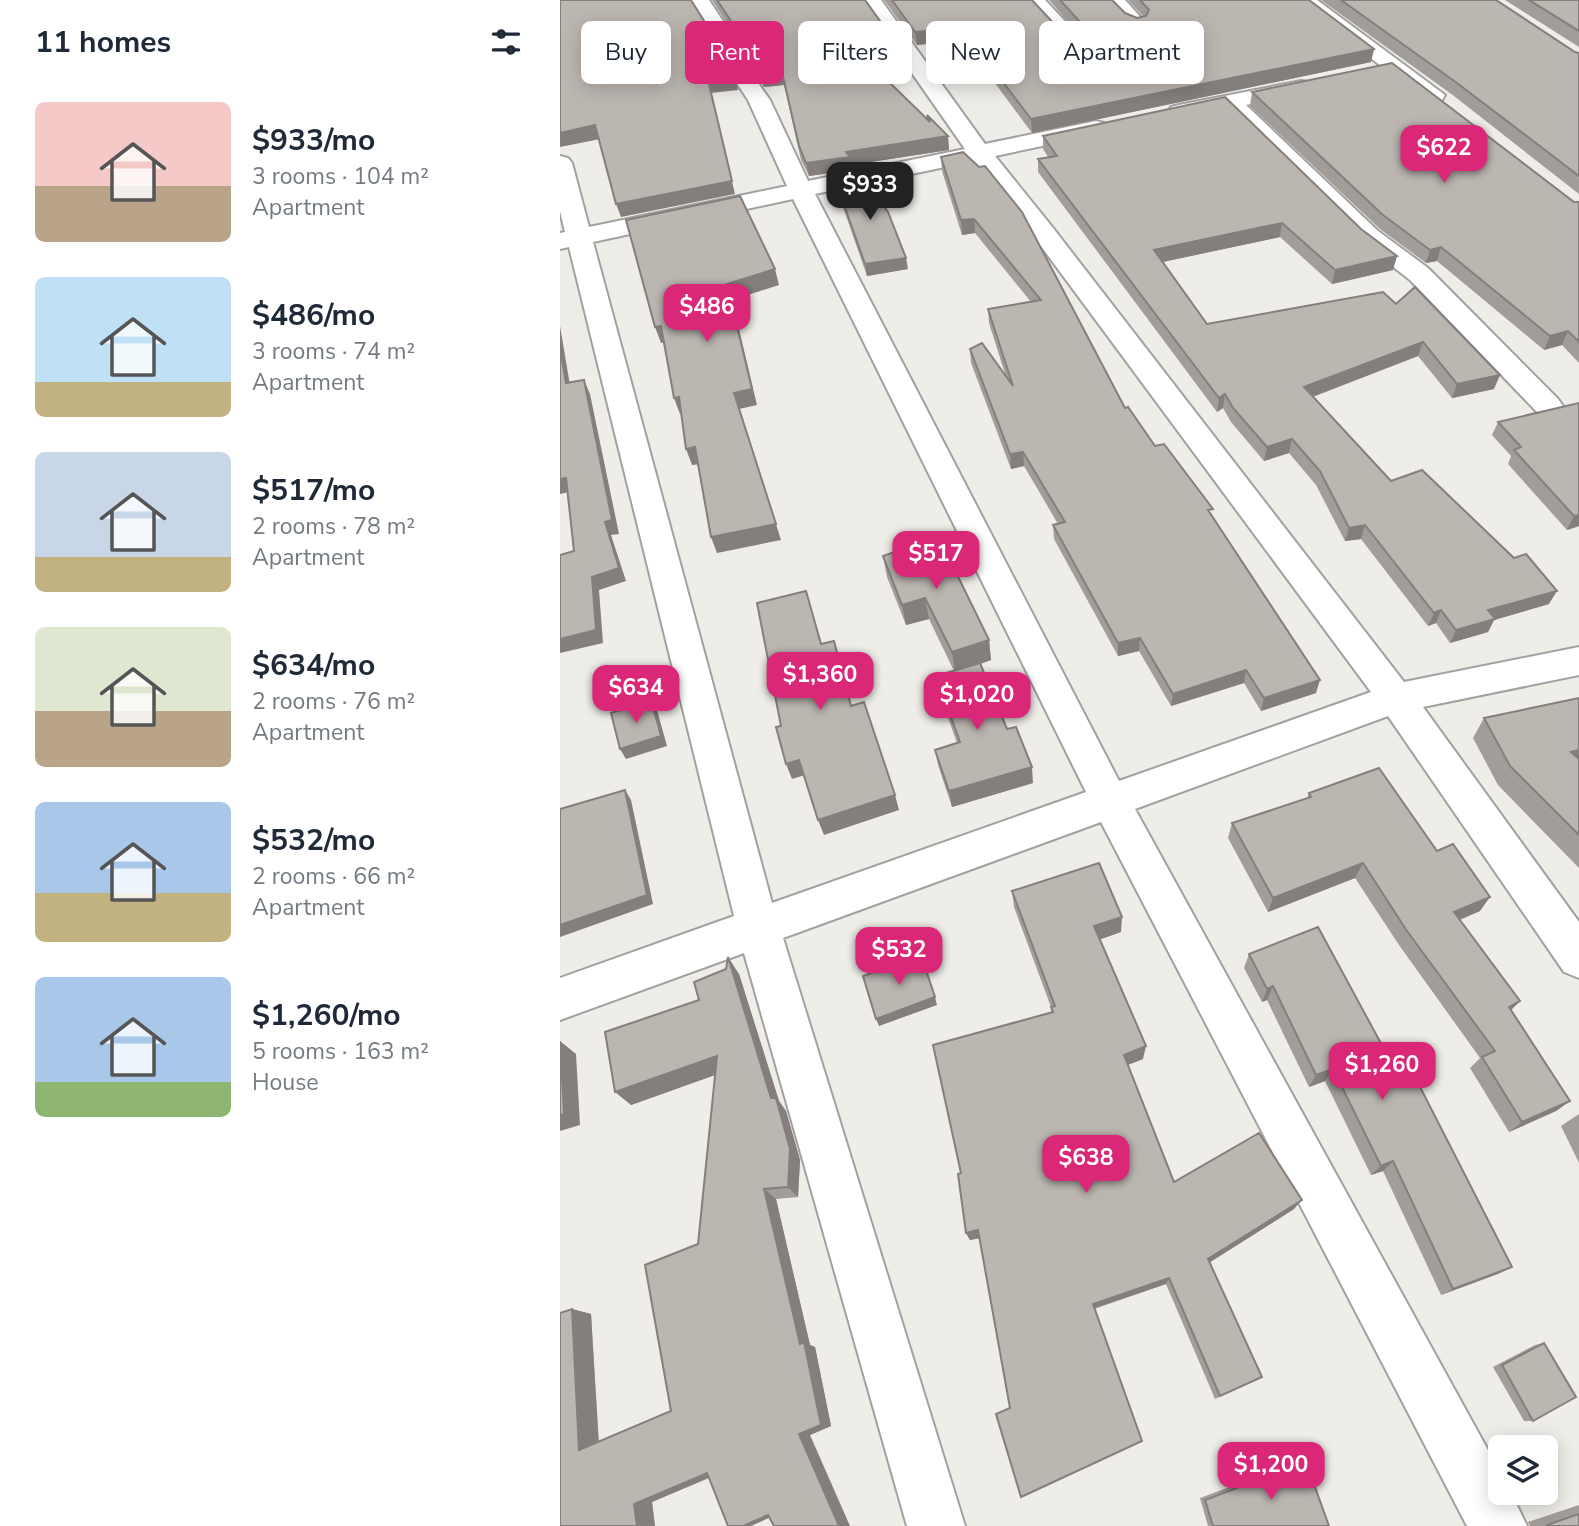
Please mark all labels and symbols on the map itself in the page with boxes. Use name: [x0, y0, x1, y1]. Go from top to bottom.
pin: $622: [1403, 125, 1485, 185]
pin: $933: [829, 162, 911, 222]
pin: $486: [666, 284, 748, 344]
pin: $517: [895, 532, 977, 591]
pin: $1,360: [763, 652, 877, 712]
pin: $634: [595, 666, 677, 725]
pin: $1,020: [920, 672, 1034, 732]
pin: $532: [858, 928, 940, 987]
pin: $1,260: [1325, 1042, 1439, 1102]
pin: $638: [1045, 1136, 1127, 1195]
pin: $1,200: [1214, 1442, 1328, 1502]

